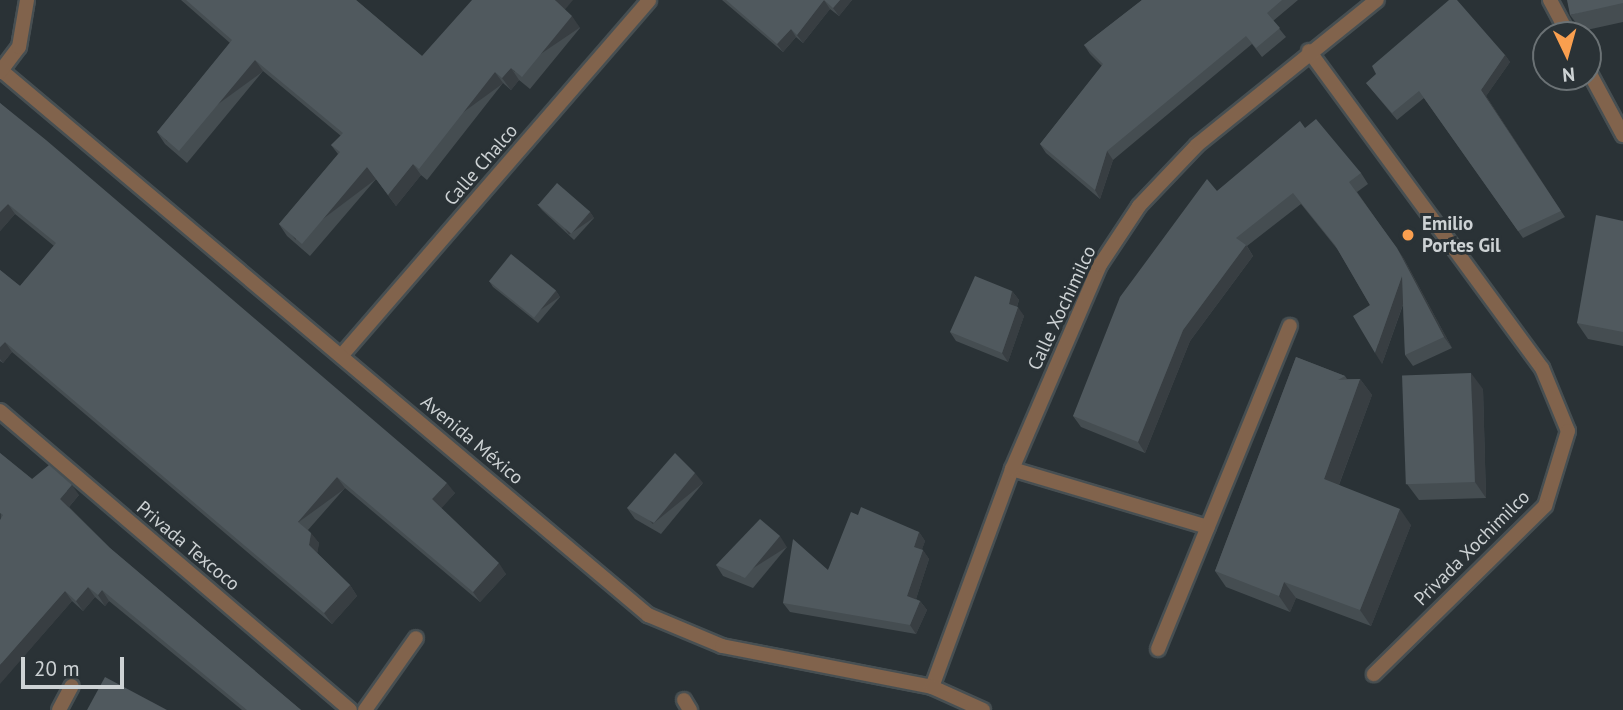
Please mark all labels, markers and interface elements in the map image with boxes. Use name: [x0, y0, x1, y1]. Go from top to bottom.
north arrow: [1532, 21, 1602, 91]
text: N: [1561, 62, 1576, 87]
street label: Calle Chalco: [439, 120, 523, 210]
place label: Emilio Portes Gil: [1422, 213, 1501, 257]
marker: Emilio Portes Gil: [1400, 227, 1416, 243]
street label: Calle Xochimilco: [1023, 242, 1101, 374]
street label: Avenida México: [416, 391, 528, 489]
street label: Privada Xochimilco: [1409, 485, 1535, 611]
street label: Privada Texcoco: [132, 496, 244, 596]
scale bar: [24, 644, 128, 688]
text: 20 m: [34, 655, 80, 682]

